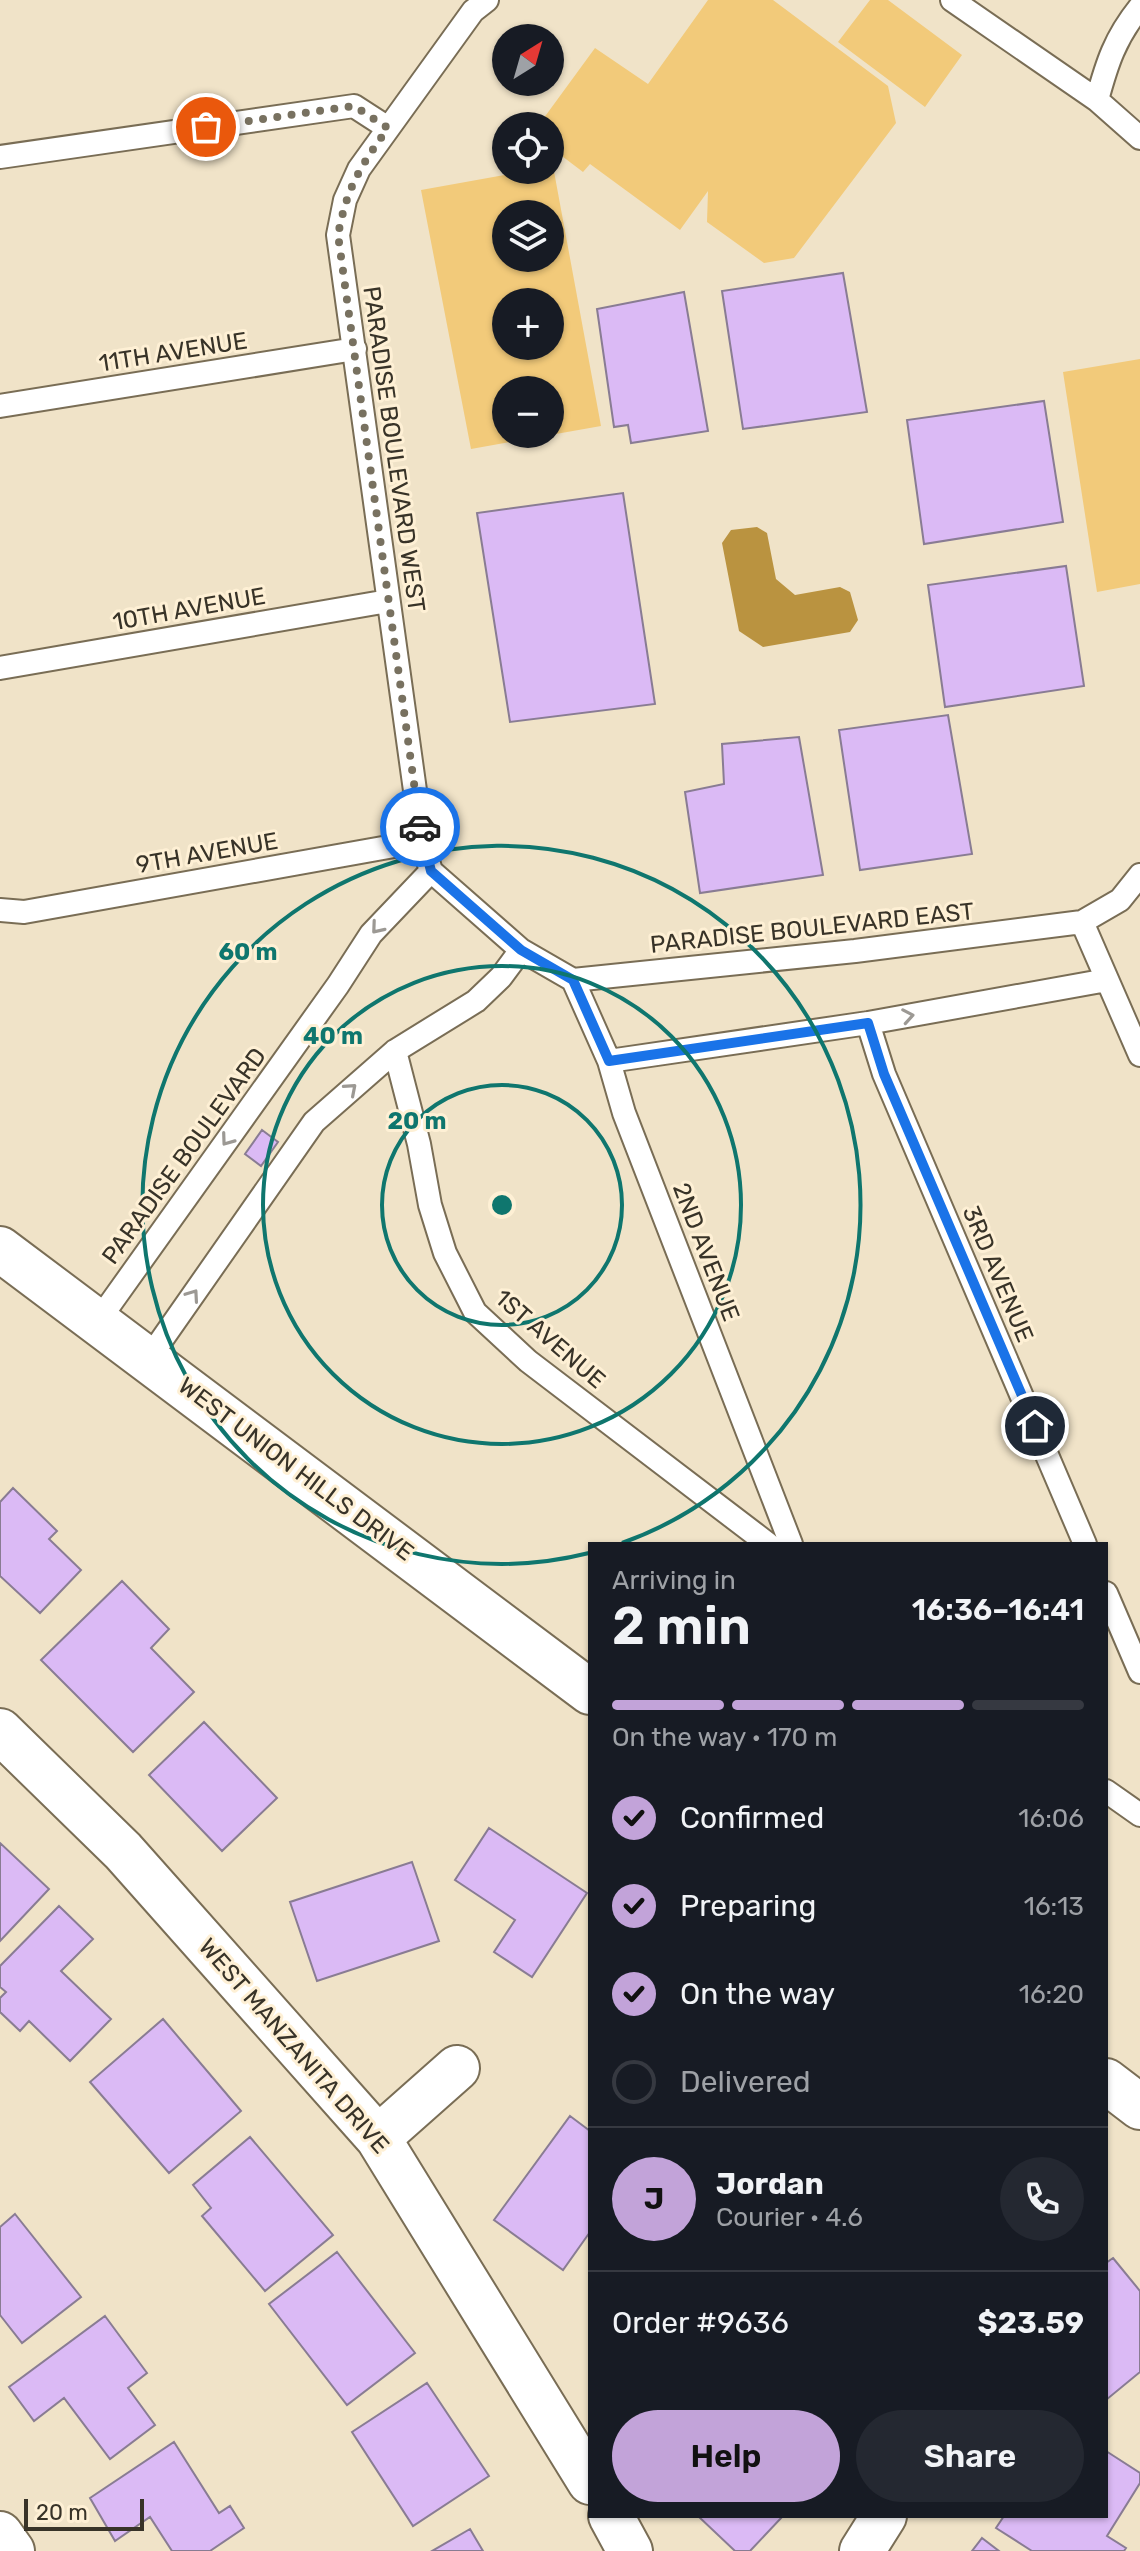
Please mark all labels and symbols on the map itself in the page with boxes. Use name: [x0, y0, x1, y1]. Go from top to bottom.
north arrow: [492, 24, 564, 96]
pin: [172, 93, 240, 161]
street label: PARADISE BOULEVARD WEST: [357, 284, 431, 614]
street label: 11TH AVENUE: [97, 326, 249, 378]
street label: 10TH AVENUE: [110, 582, 268, 636]
courier: [380, 787, 460, 867]
street label: 9TH AVENUE: [134, 827, 280, 879]
street label: PARADISE BOULEVARD EAST: [649, 897, 975, 959]
one-way arrow: [372, 919, 387, 933]
text: 60 m: [218, 938, 278, 966]
one-way arrow: [901, 1008, 914, 1025]
text: 40 m: [303, 1022, 363, 1050]
street label: PARADISE BOULEVARD: [96, 1042, 272, 1270]
one-way arrow: [342, 1085, 357, 1099]
text: 20 m: [387, 1107, 447, 1135]
one-way arrow: [222, 1131, 237, 1146]
street label: 2ND AVENUE: [667, 1179, 745, 1325]
centre of rings: [488, 1191, 516, 1219]
street label: 3RD AVENUE: [957, 1202, 1039, 1346]
street label: 1ST AVENUE: [489, 1284, 611, 1394]
one-way arrow: [183, 1289, 198, 1303]
street label: WEST UNION HILLS DRIVE: [173, 1371, 419, 1567]
pin: [1001, 1392, 1069, 1460]
street label: WEST MANZANITA DRIVE: [193, 1933, 395, 2159]
scale bar: [24, 2495, 144, 2531]

